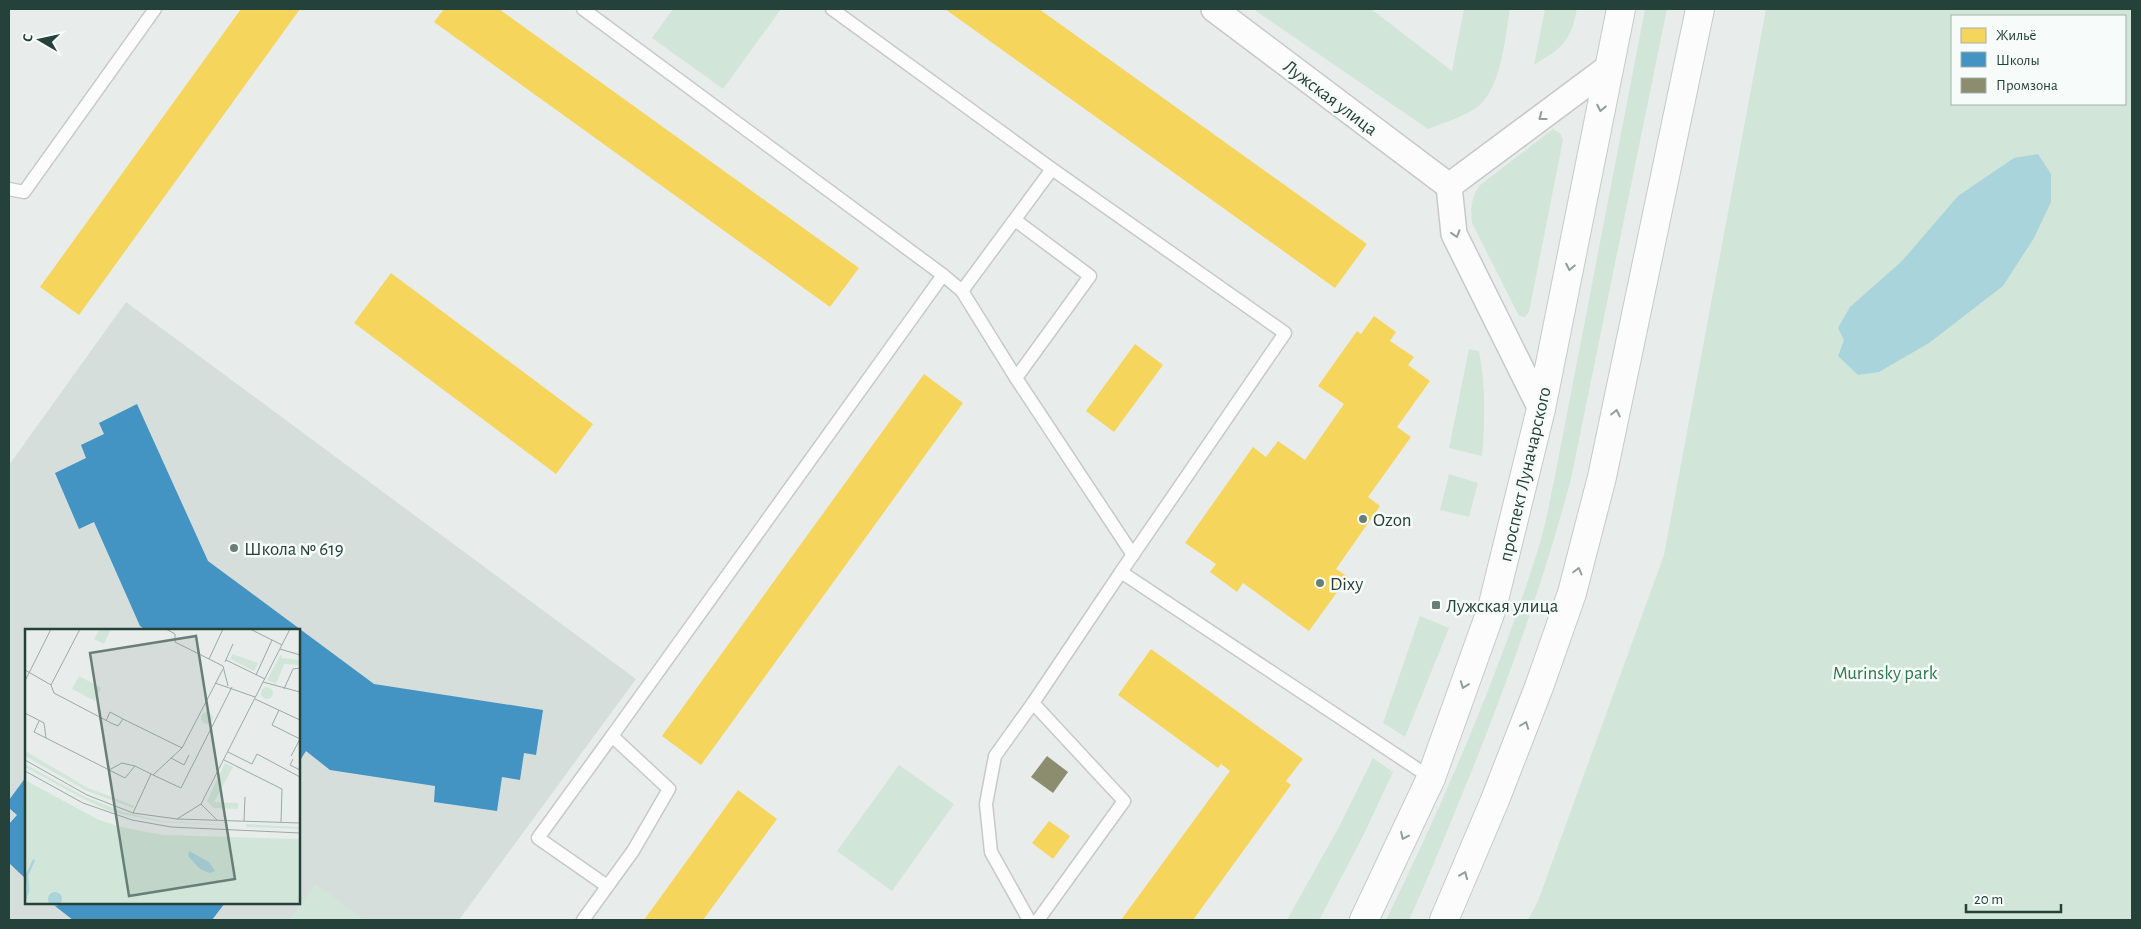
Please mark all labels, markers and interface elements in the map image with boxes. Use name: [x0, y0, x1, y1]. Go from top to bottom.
north arrow: [15, 15, 65, 65]
legend: [1951, 15, 2126, 105]
text: Жильё: [1996, 28, 2036, 43]
text: С: [21, 33, 36, 43]
text: Школы: [1996, 53, 2040, 68]
street label: Лужская улица: [1280, 57, 1381, 140]
text: Промзона: [1996, 78, 2058, 93]
one-way arrow: [1597, 104, 1607, 113]
one-way arrow: [1538, 111, 1548, 120]
one-way arrow: [1450, 230, 1460, 238]
one-way arrow: [1565, 263, 1575, 272]
street label: проспект Луначарского: [1496, 385, 1555, 564]
one-way arrow: [1610, 409, 1620, 418]
place label: Ozon: [1373, 511, 1412, 530]
marker: Ozon: [1357, 513, 1369, 525]
place label: Школа № 619: [244, 540, 344, 559]
marker: Школа № 619: [228, 542, 240, 554]
one-way arrow: [1572, 568, 1582, 576]
place label: Dixy: [1330, 575, 1363, 594]
marker: Dixy: [1314, 577, 1326, 589]
place label: Лужская улица: [1446, 597, 1559, 616]
marker: Лужская улица: [1430, 599, 1442, 611]
inset map: [25, 629, 300, 904]
park label: Murinsky park: [1833, 664, 1938, 683]
one-way arrow: [1460, 680, 1470, 689]
one-way arrow: [1519, 721, 1529, 730]
one-way arrow: [1399, 831, 1410, 840]
one-way arrow: [1457, 871, 1468, 880]
scale bar: [1966, 882, 2061, 914]
text: 20 m: [1974, 892, 2003, 907]

